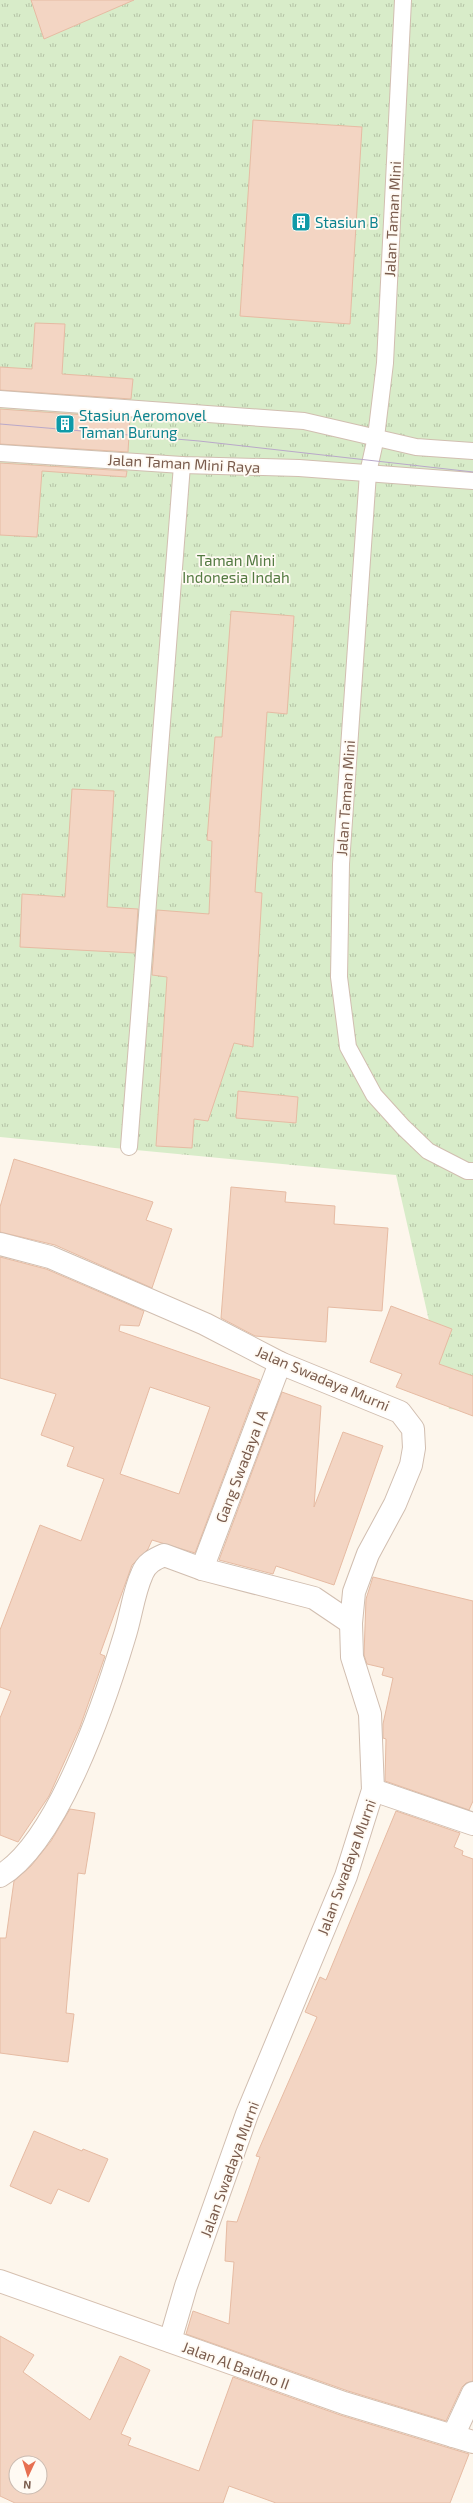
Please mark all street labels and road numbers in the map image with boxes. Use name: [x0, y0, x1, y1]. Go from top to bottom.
street label: Jalan Taman Mini: [380, 161, 404, 277]
street label: Jalan Taman Mini Raya: [107, 450, 261, 476]
street label: Jalan Taman Mini: [332, 739, 358, 857]
street label: Jalan Swadaya Murni: [253, 1342, 393, 1414]
street label: Gang Swadaya I A: [211, 1406, 271, 1525]
street label: Jalan Swadaya Murni: [313, 1797, 379, 1937]
street label: Jalan Swadaya Murni: [196, 2099, 262, 2239]
street label: Jalan Al Baidho II: [180, 2337, 292, 2393]

